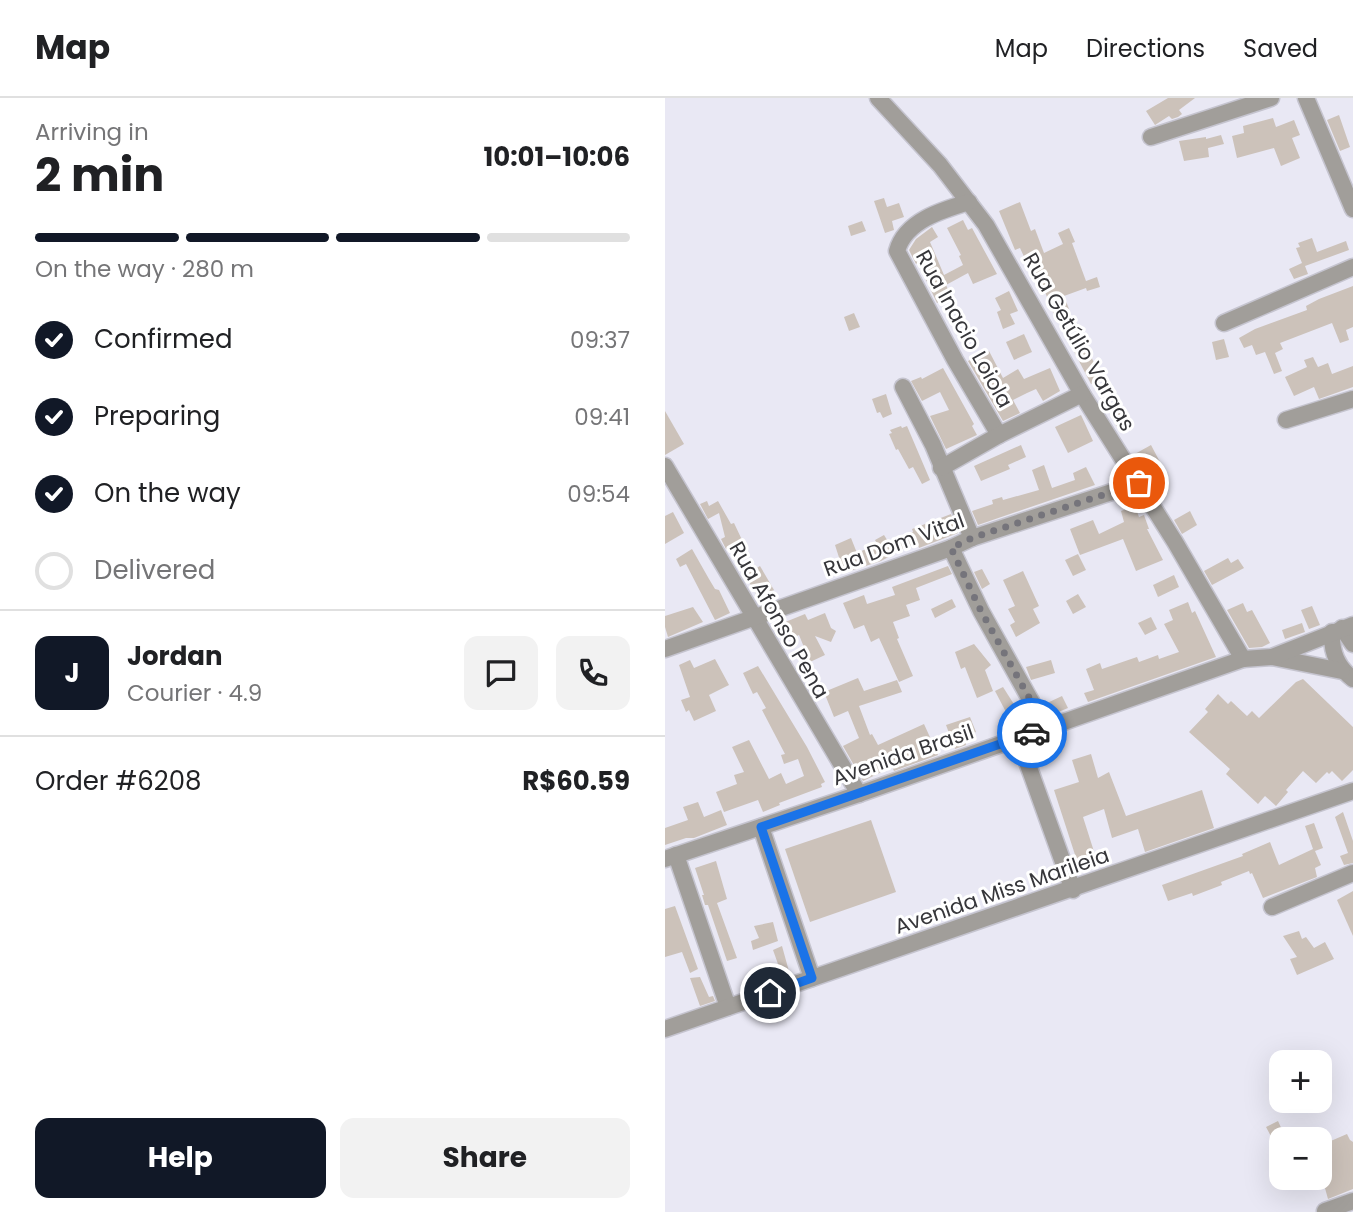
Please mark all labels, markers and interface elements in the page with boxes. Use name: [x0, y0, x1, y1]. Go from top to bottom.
text: Map: [35, 24, 110, 71]
text: Map: [995, 32, 1048, 65]
text: Directions: [1086, 32, 1205, 65]
text: Saved: [1243, 32, 1318, 65]
text: Arriving in: [35, 116, 149, 148]
text: 10:01–10:06: [483, 139, 630, 175]
text: 2 min: [35, 143, 164, 207]
street label: Rua Inacio Loiola: [909, 245, 1020, 413]
street label: Rua Getúlio Vargas: [1017, 247, 1142, 436]
text: On the way · 280 m: [35, 253, 254, 285]
icon: check: [35, 321, 73, 359]
text: Confirmed: [94, 321, 232, 357]
text: 09:37: [570, 324, 630, 356]
icon: check: [35, 398, 73, 436]
text: Preparing: [94, 398, 220, 434]
text: 09:41: [574, 401, 630, 433]
pin: [1109, 453, 1169, 513]
icon: bag: [1120, 464, 1158, 502]
icon: check: [35, 475, 73, 513]
text: On the way: [94, 475, 241, 511]
text: 09:54: [567, 478, 630, 510]
street label: Rua Dom Vital: [819, 506, 968, 583]
street label: Rua Afonso Pena: [723, 536, 836, 704]
text: Delivered: [94, 552, 215, 588]
button: chat: [464, 636, 538, 710]
button: phone: [556, 636, 630, 710]
text: Jordan: [127, 638, 223, 674]
text: J: [64, 655, 80, 691]
text: Courier · 4.9: [127, 677, 262, 709]
courier: [997, 698, 1067, 768]
icon: car: [1013, 714, 1051, 752]
street label: Avenida Brasil: [828, 717, 977, 792]
text: Order #6208: [35, 763, 202, 799]
text: R$60.59: [522, 763, 630, 799]
street label: Avenida Miss Marileia: [891, 840, 1113, 941]
pin: [740, 963, 800, 1023]
icon: home: [751, 974, 789, 1012]
map controls: [1269, 1050, 1332, 1190]
button: +: [1269, 1050, 1332, 1113]
button: Help: [35, 1118, 326, 1198]
button: Share: [340, 1118, 630, 1198]
button: −: [1269, 1127, 1332, 1190]

